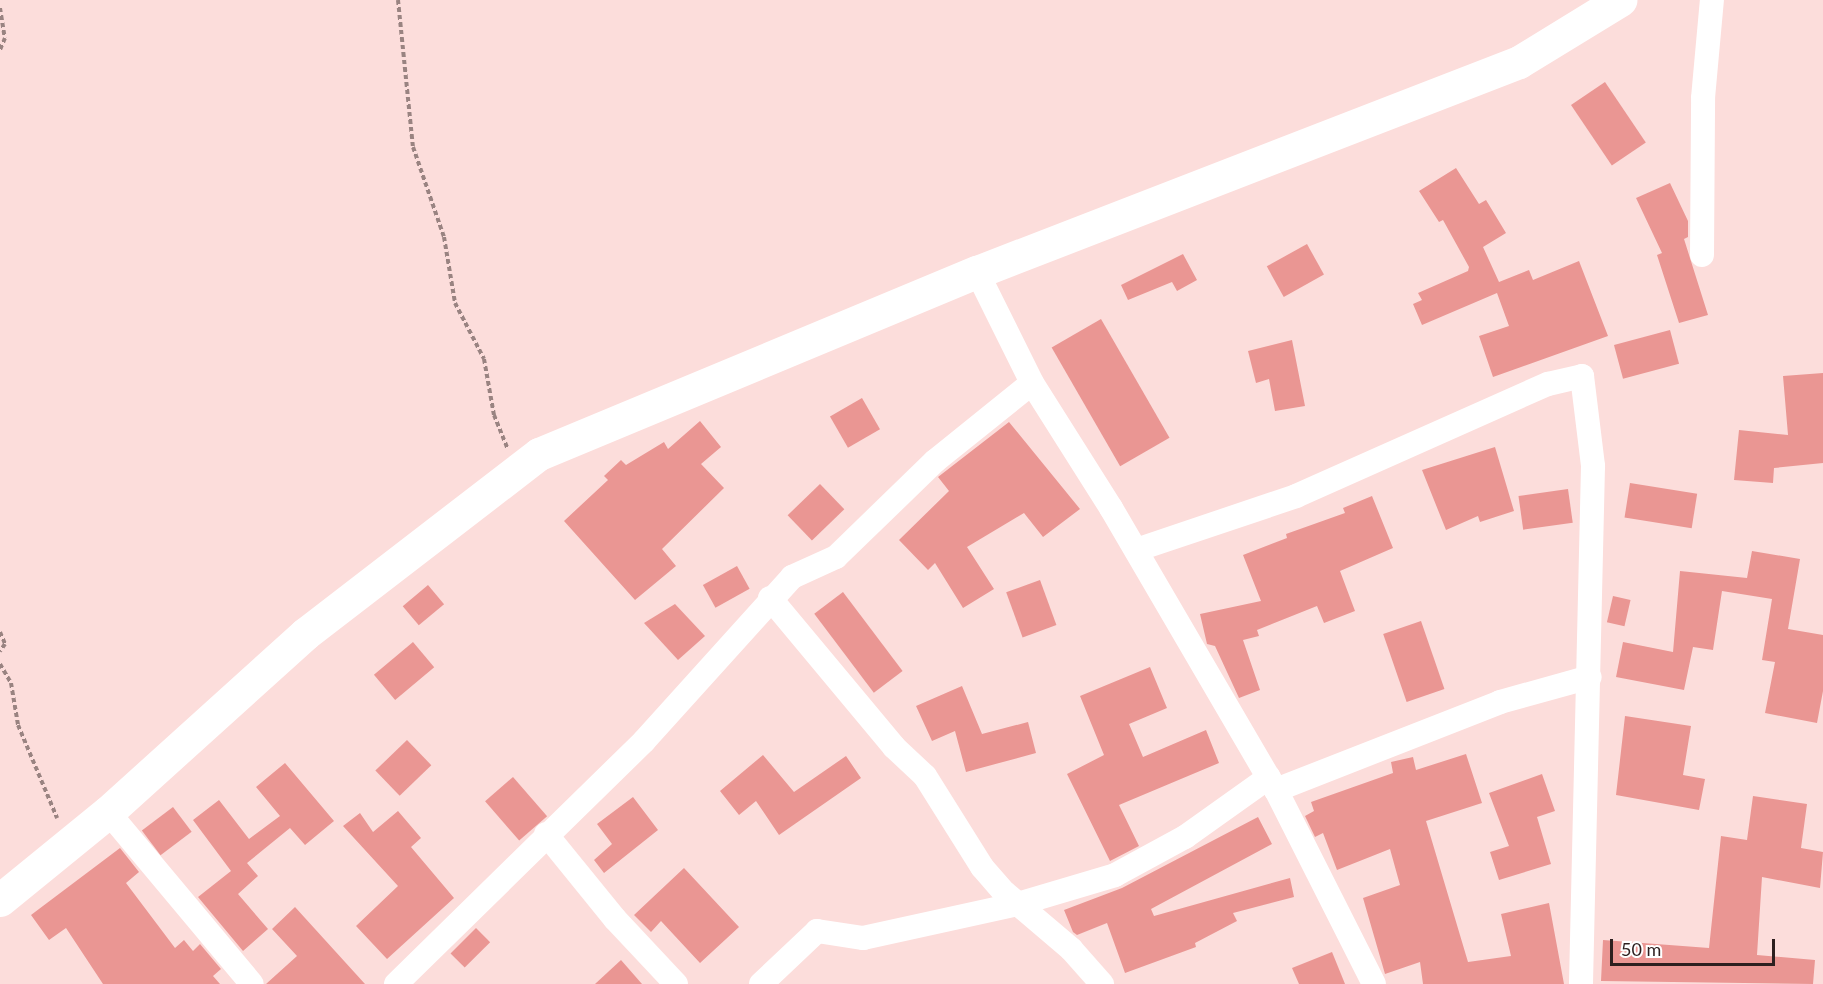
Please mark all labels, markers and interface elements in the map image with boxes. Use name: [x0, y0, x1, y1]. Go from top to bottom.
scale bar: [1613, 927, 1778, 965]
text: 50 m: [1621, 938, 1661, 960]

